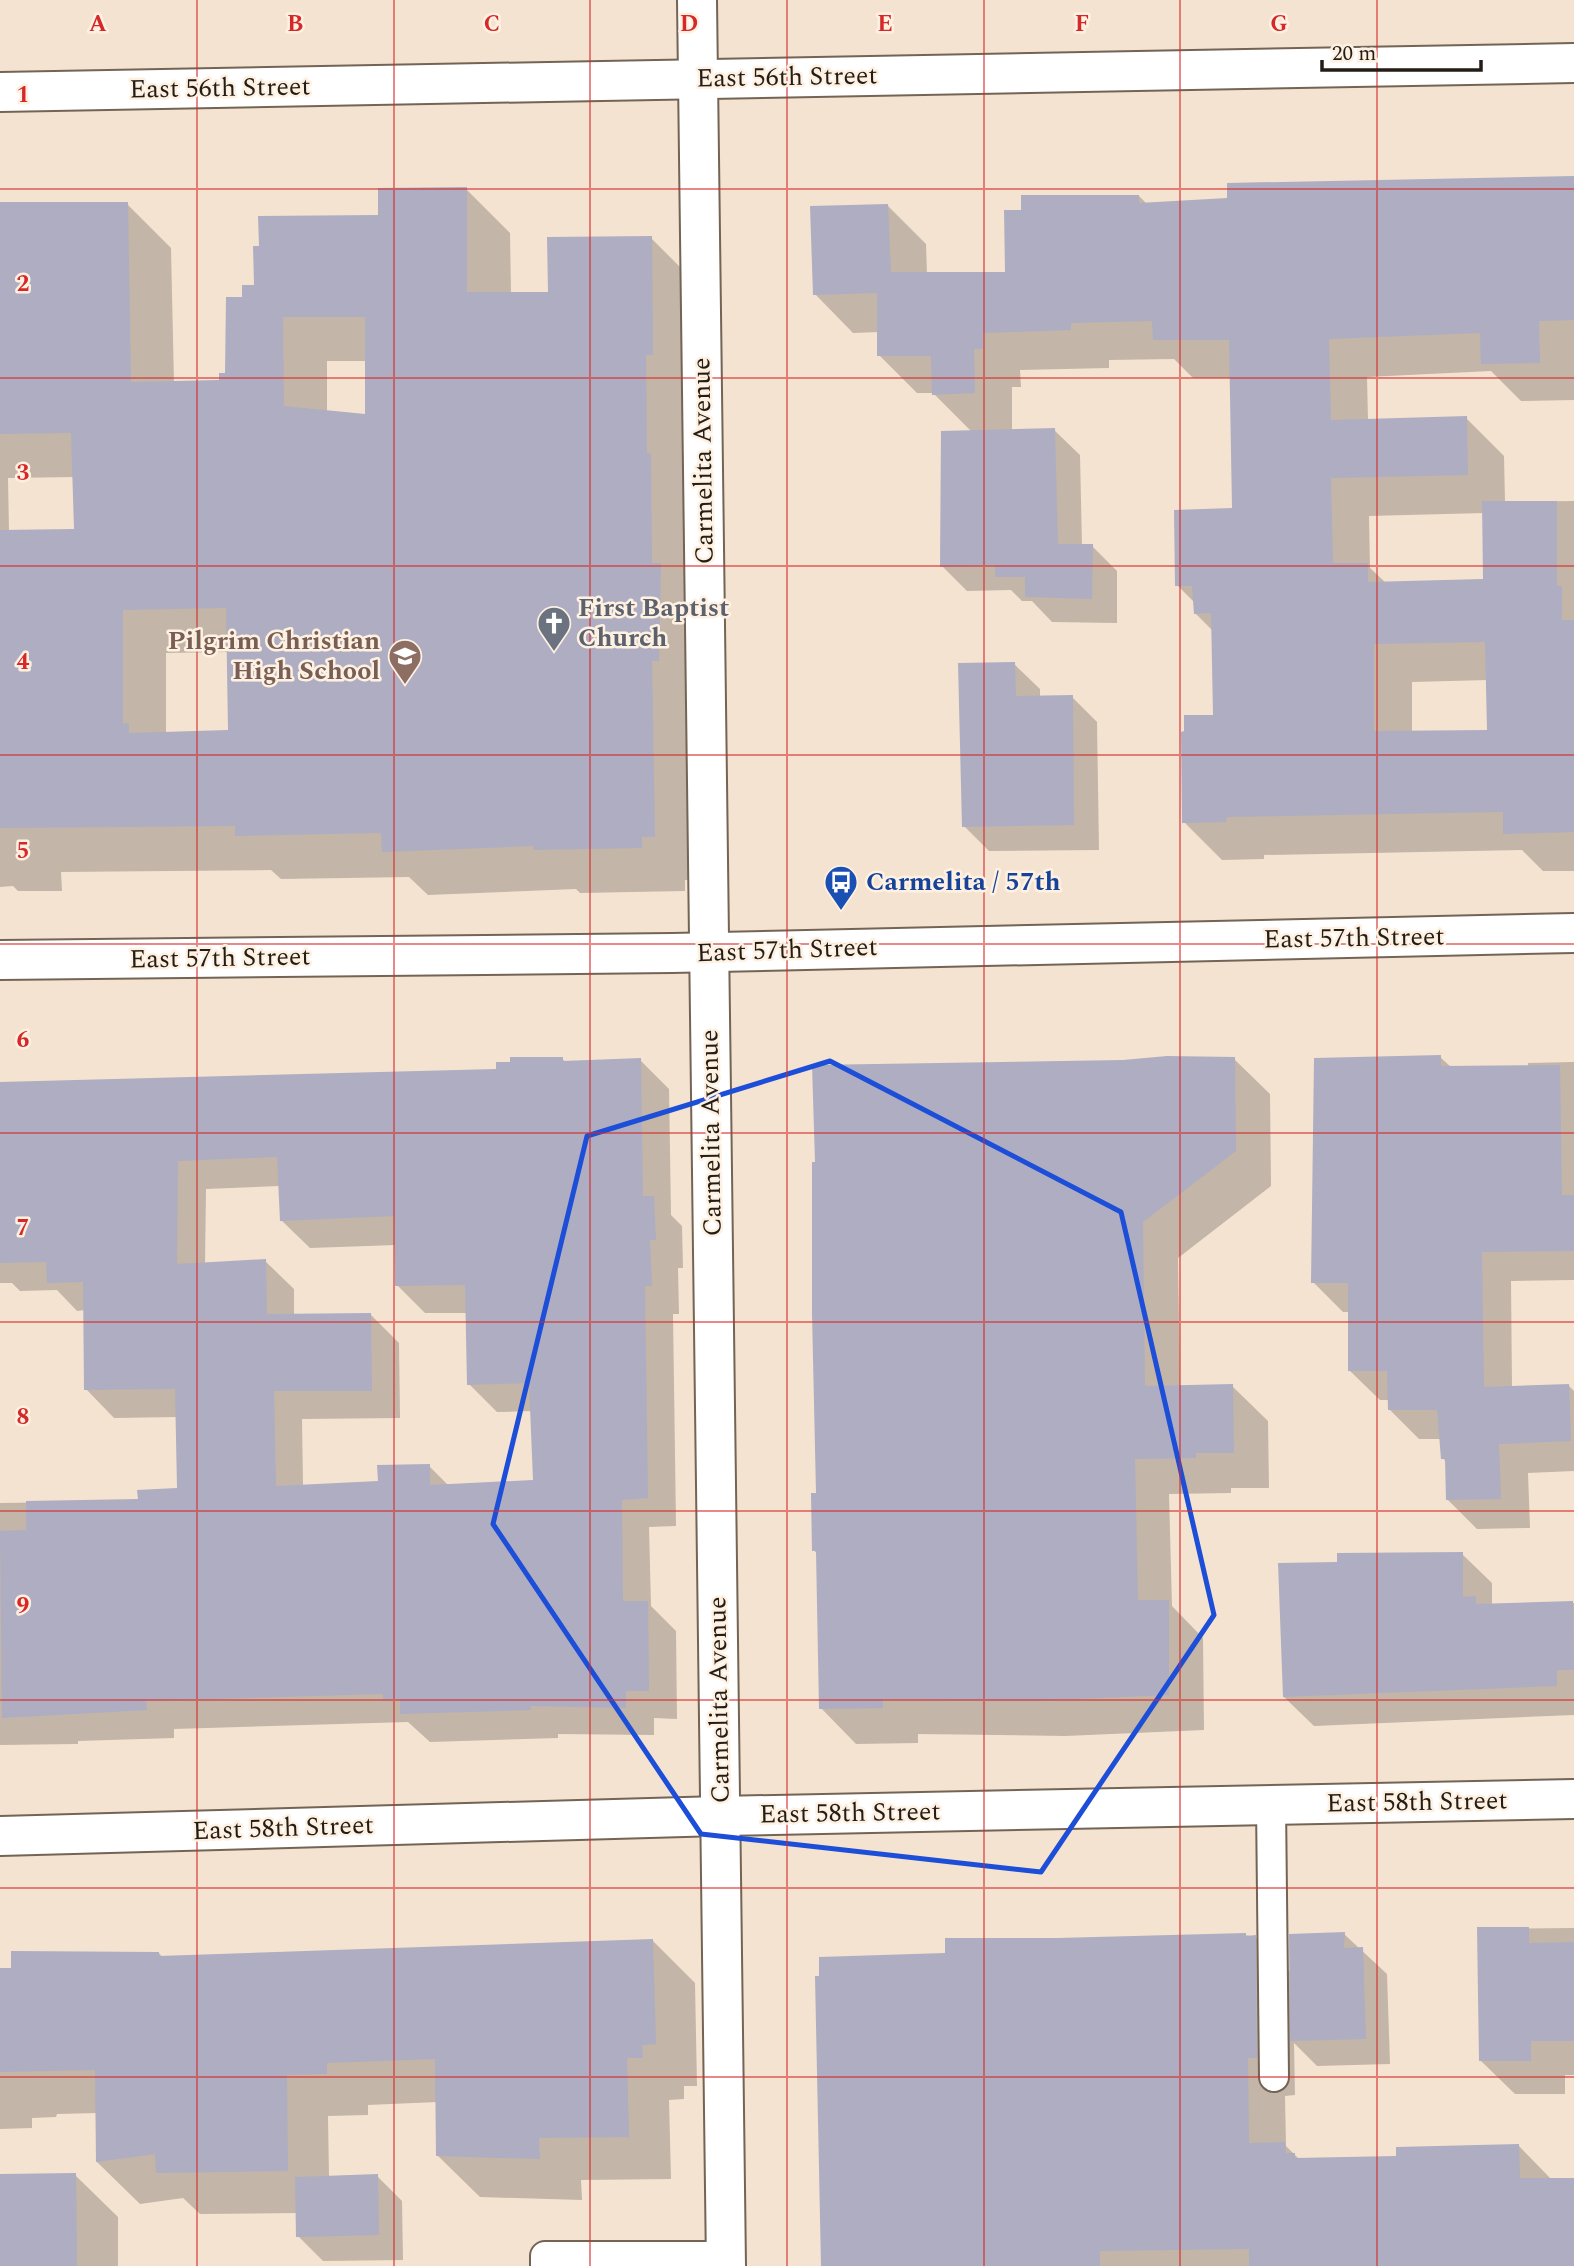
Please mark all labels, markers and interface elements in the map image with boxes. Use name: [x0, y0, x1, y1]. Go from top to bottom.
text: A: [89, 7, 107, 42]
text: B: [287, 7, 303, 42]
text: C: [484, 7, 500, 42]
text: D: [680, 7, 698, 42]
text: E: [877, 7, 893, 42]
text: F: [1075, 7, 1089, 42]
text: G: [1270, 7, 1288, 42]
scale bar: [1322, 28, 1481, 72]
text: 20 m: [1332, 38, 1376, 70]
street label: East 56th Street: [696, 55, 878, 99]
street label: East 56th Street: [129, 66, 311, 110]
text: 1: [17, 78, 29, 113]
text: 2: [17, 267, 30, 302]
street label: Carmelita Avenue: [681, 357, 725, 565]
text: 3: [17, 456, 30, 491]
place label: First Baptist Church: [578, 588, 729, 658]
church icon: First Baptist Church: [535, 604, 573, 653]
place label: Pilgrim Christian High School: [168, 621, 380, 691]
school or university icon: Pilgrim Christian High School: [386, 637, 424, 686]
text: 4: [17, 645, 30, 680]
text: 5: [17, 834, 29, 869]
place label: Carmelita / 57th: [866, 862, 1061, 902]
bus stop icon: Carmelita / 57th: [822, 863, 860, 912]
street label: East 57th Street: [1263, 916, 1445, 960]
street label: East 57th Street: [696, 927, 878, 973]
street label: East 57th Street: [129, 936, 311, 980]
text: 6: [17, 1023, 30, 1058]
street label: Carmelita Avenue: [689, 1029, 733, 1237]
text: 7: [17, 1211, 29, 1246]
text: 8: [17, 1400, 29, 1435]
text: 9: [17, 1589, 30, 1624]
street label: Carmelita Avenue: [697, 1596, 741, 1804]
street label: East 58th Street: [1326, 1780, 1508, 1824]
street label: East 58th Street: [759, 1791, 941, 1835]
street label: East 58th Street: [192, 1805, 374, 1851]

